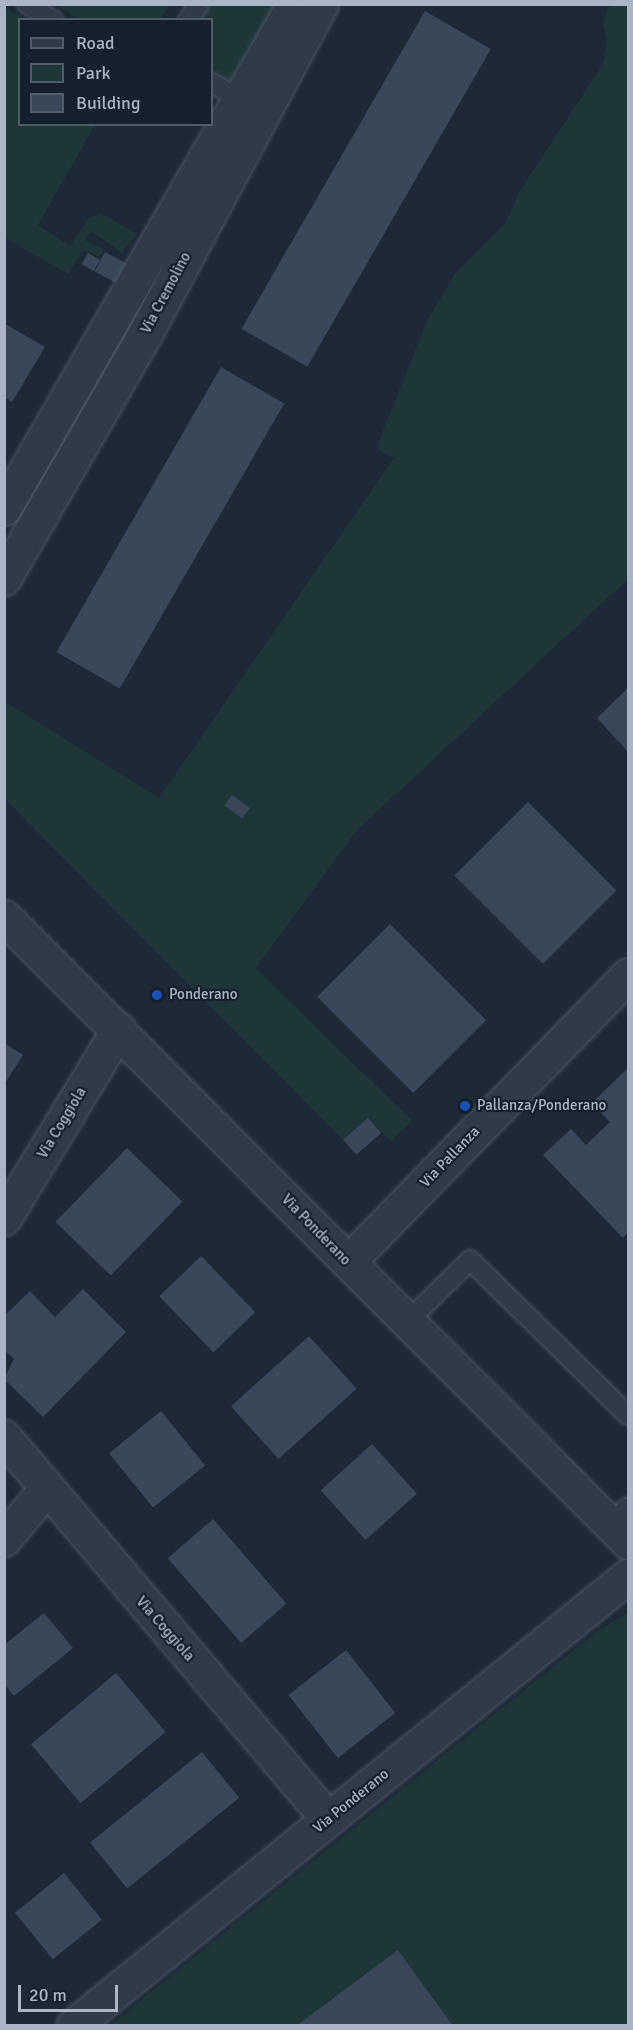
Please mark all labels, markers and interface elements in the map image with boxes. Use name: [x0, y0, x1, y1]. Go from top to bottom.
legend: [18, 18, 213, 126]
text: Road: [76, 32, 115, 54]
text: Park: [76, 62, 111, 84]
text: Building: [76, 92, 140, 114]
street label: Via Cremolino: [137, 249, 195, 337]
place label: Ponderano: [169, 986, 238, 1004]
marker: Ponderano: [150, 988, 164, 1002]
street label: Via Coggiola: [34, 1084, 90, 1162]
place label: Pallanza/Ponderano: [477, 1097, 606, 1115]
marker: Pallanza/Ponderano: [458, 1099, 472, 1113]
street label: Via Pallanza: [416, 1123, 484, 1191]
street label: Via Ponderano: [278, 1191, 354, 1269]
street label: Via Coggiola: [132, 1593, 198, 1665]
street label: Via Ponderano: [310, 1765, 392, 1837]
scale bar: [21, 1973, 122, 2011]
text: 20 m: [29, 1984, 67, 2006]

